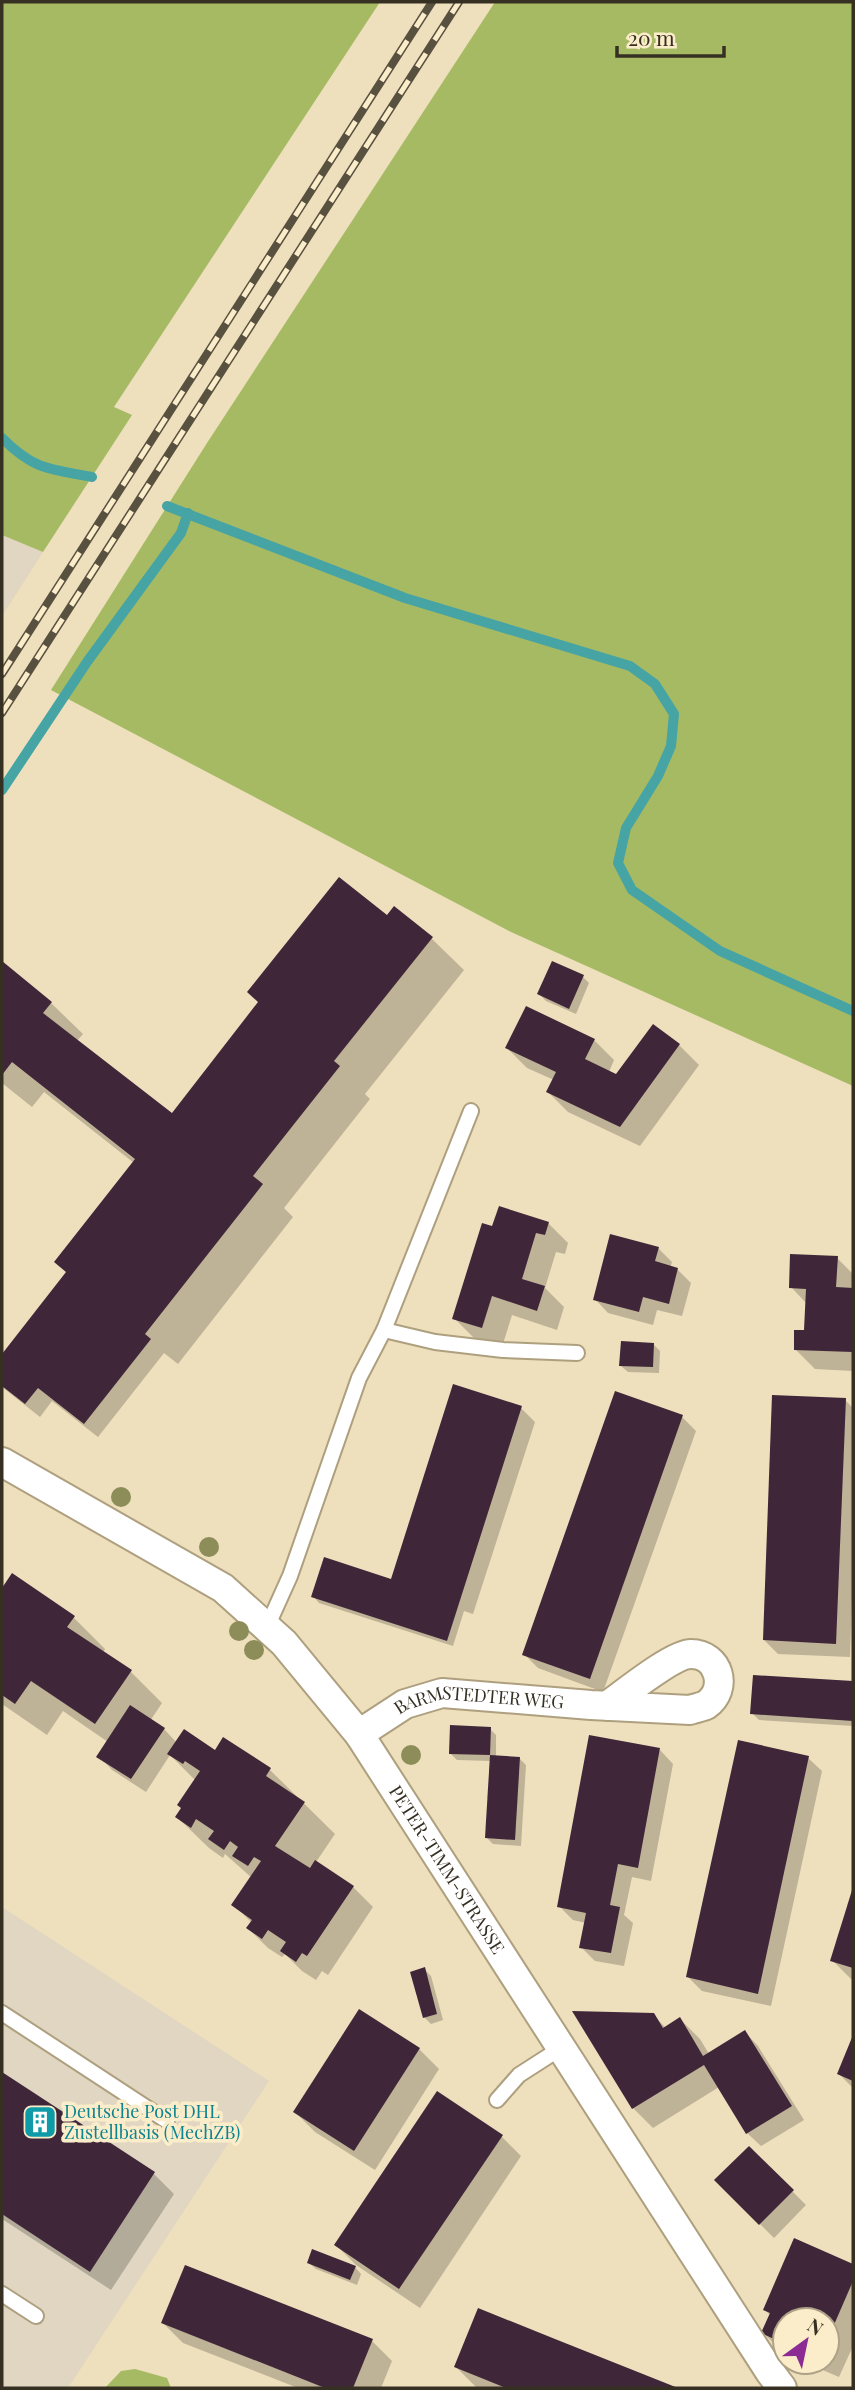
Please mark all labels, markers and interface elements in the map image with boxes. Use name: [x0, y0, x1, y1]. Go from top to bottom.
scale bar: [617, 14, 724, 58]
text: 20 m: [628, 23, 675, 51]
street label: BARMSTEDTER WEG: [389, 1680, 565, 1719]
street label: PETER-TIMM-STRASSE: [384, 1780, 511, 1958]
place label: Deutsche Post DHL Zustellbasis (MechZB): [64, 2099, 240, 2144]
building icon: Deutsche Post DHL Zustellbasis (MechZB): [21, 2103, 59, 2141]
north arrow: [771, 2306, 841, 2376]
text: N: [803, 2311, 829, 2341]

